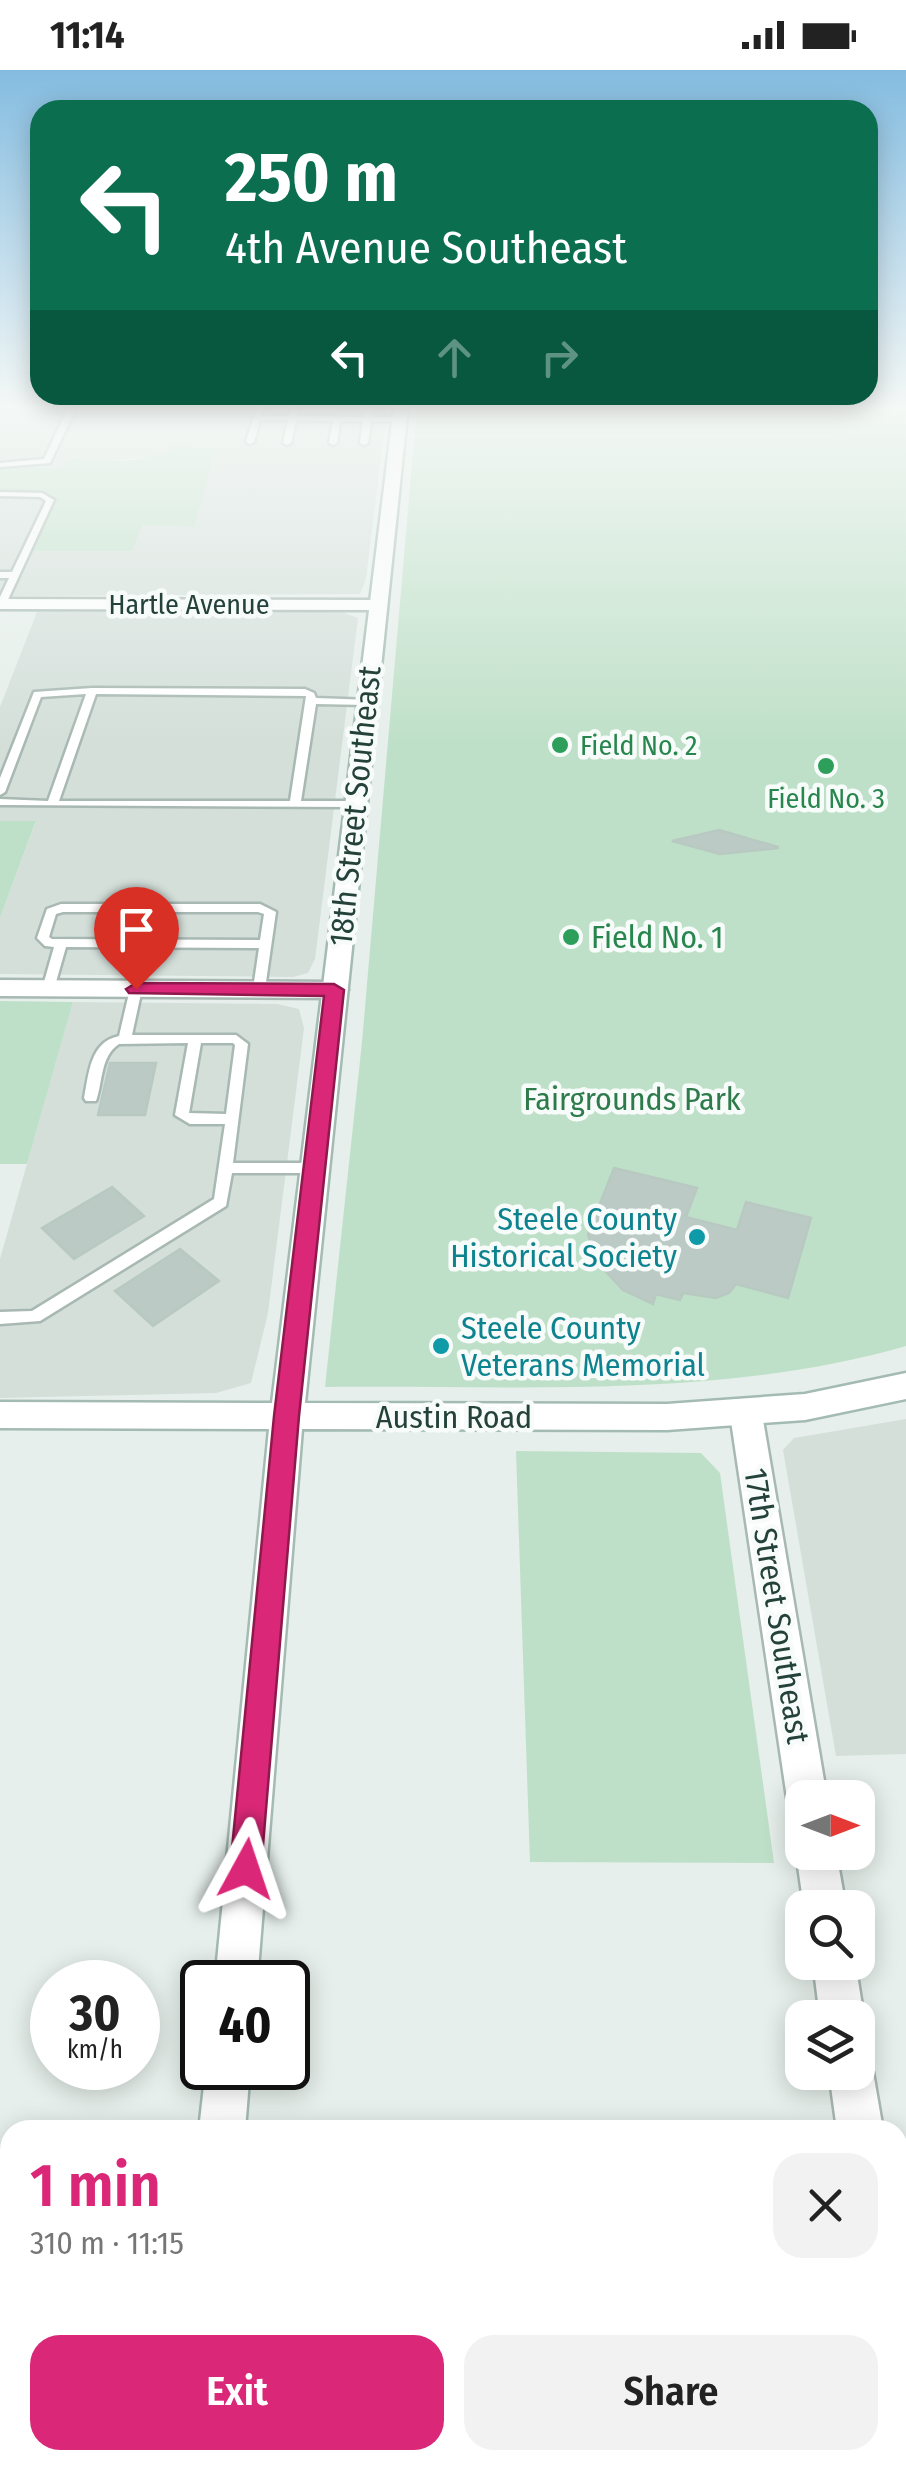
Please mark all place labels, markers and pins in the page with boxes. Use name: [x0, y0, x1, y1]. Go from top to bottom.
place label: Field No. 2: [580, 729, 697, 762]
marker: Field No. 2: [549, 734, 571, 756]
marker: Field No. 3: [815, 755, 837, 777]
place label: Field No. 3: [767, 782, 885, 815]
pin: [94, 887, 179, 990]
place label: Field No. 1: [591, 918, 724, 956]
marker: Field No. 1: [560, 926, 582, 948]
place label: Steele County Historical Society: [450, 1200, 678, 1275]
marker: Steele County Historical Society: [686, 1226, 708, 1248]
place label: Steele County Veterans Memorial: [461, 1309, 705, 1384]
marker: Steele County Veterans Memorial: [430, 1335, 452, 1357]

